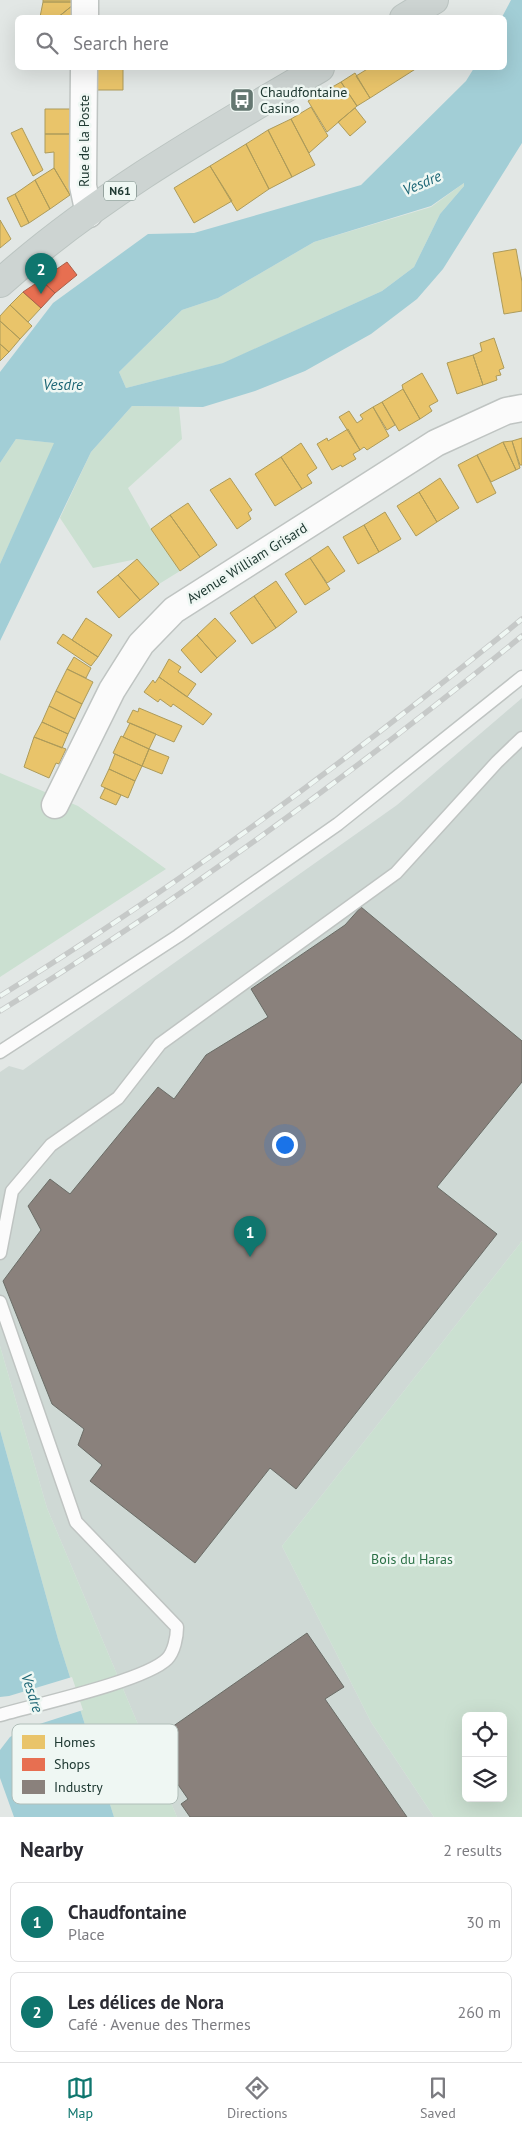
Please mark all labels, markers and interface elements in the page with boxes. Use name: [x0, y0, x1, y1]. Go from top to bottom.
search box: [15, 15, 507, 70]
icon: search: [33, 29, 61, 57]
text: Search here: [73, 31, 169, 55]
place label: Chaudfontaine Casino: [260, 83, 347, 117]
bus stop icon: Chaudfontaine Casino: [229, 87, 255, 113]
street label: Rue de la Poste: [75, 95, 93, 187]
water label: Vesdre: [400, 166, 444, 199]
road number: N61: [104, 182, 136, 200]
pin: 2: [25, 253, 57, 294]
water label: Vesdre: [43, 375, 83, 394]
street label: Avenue William Grisard: [183, 519, 311, 607]
your location: [272, 1132, 298, 1158]
pin: 1: [234, 1216, 266, 1257]
park label: Bois du Haras: [371, 1550, 453, 1568]
water label: Vesdre: [17, 1671, 48, 1715]
map controls: [462, 1712, 507, 1802]
button: locate: [462, 1712, 507, 1757]
legend: [12, 1724, 178, 1804]
text: Homes: [54, 1733, 95, 1751]
text: Shops: [54, 1755, 90, 1773]
button: layers: [462, 1757, 507, 1802]
text: Industry: [54, 1778, 103, 1796]
text: Nearby: [20, 1836, 83, 1863]
text: 2 results: [443, 1840, 502, 1860]
text: Chaudfontaine: [68, 1900, 187, 1924]
text: 1: [32, 1912, 42, 1932]
text: 30 m: [466, 1912, 501, 1932]
text: Place: [68, 1924, 105, 1944]
text: Les délices de Nora: [68, 1990, 224, 2014]
text: 2: [32, 2002, 42, 2022]
text: 260 m: [458, 2002, 501, 2022]
text: Café · Avenue des Thermes: [68, 2014, 251, 2034]
tab: Map: [66, 2074, 94, 2122]
tab: Directions: [227, 2074, 287, 2122]
tab: Saved: [420, 2074, 456, 2122]

